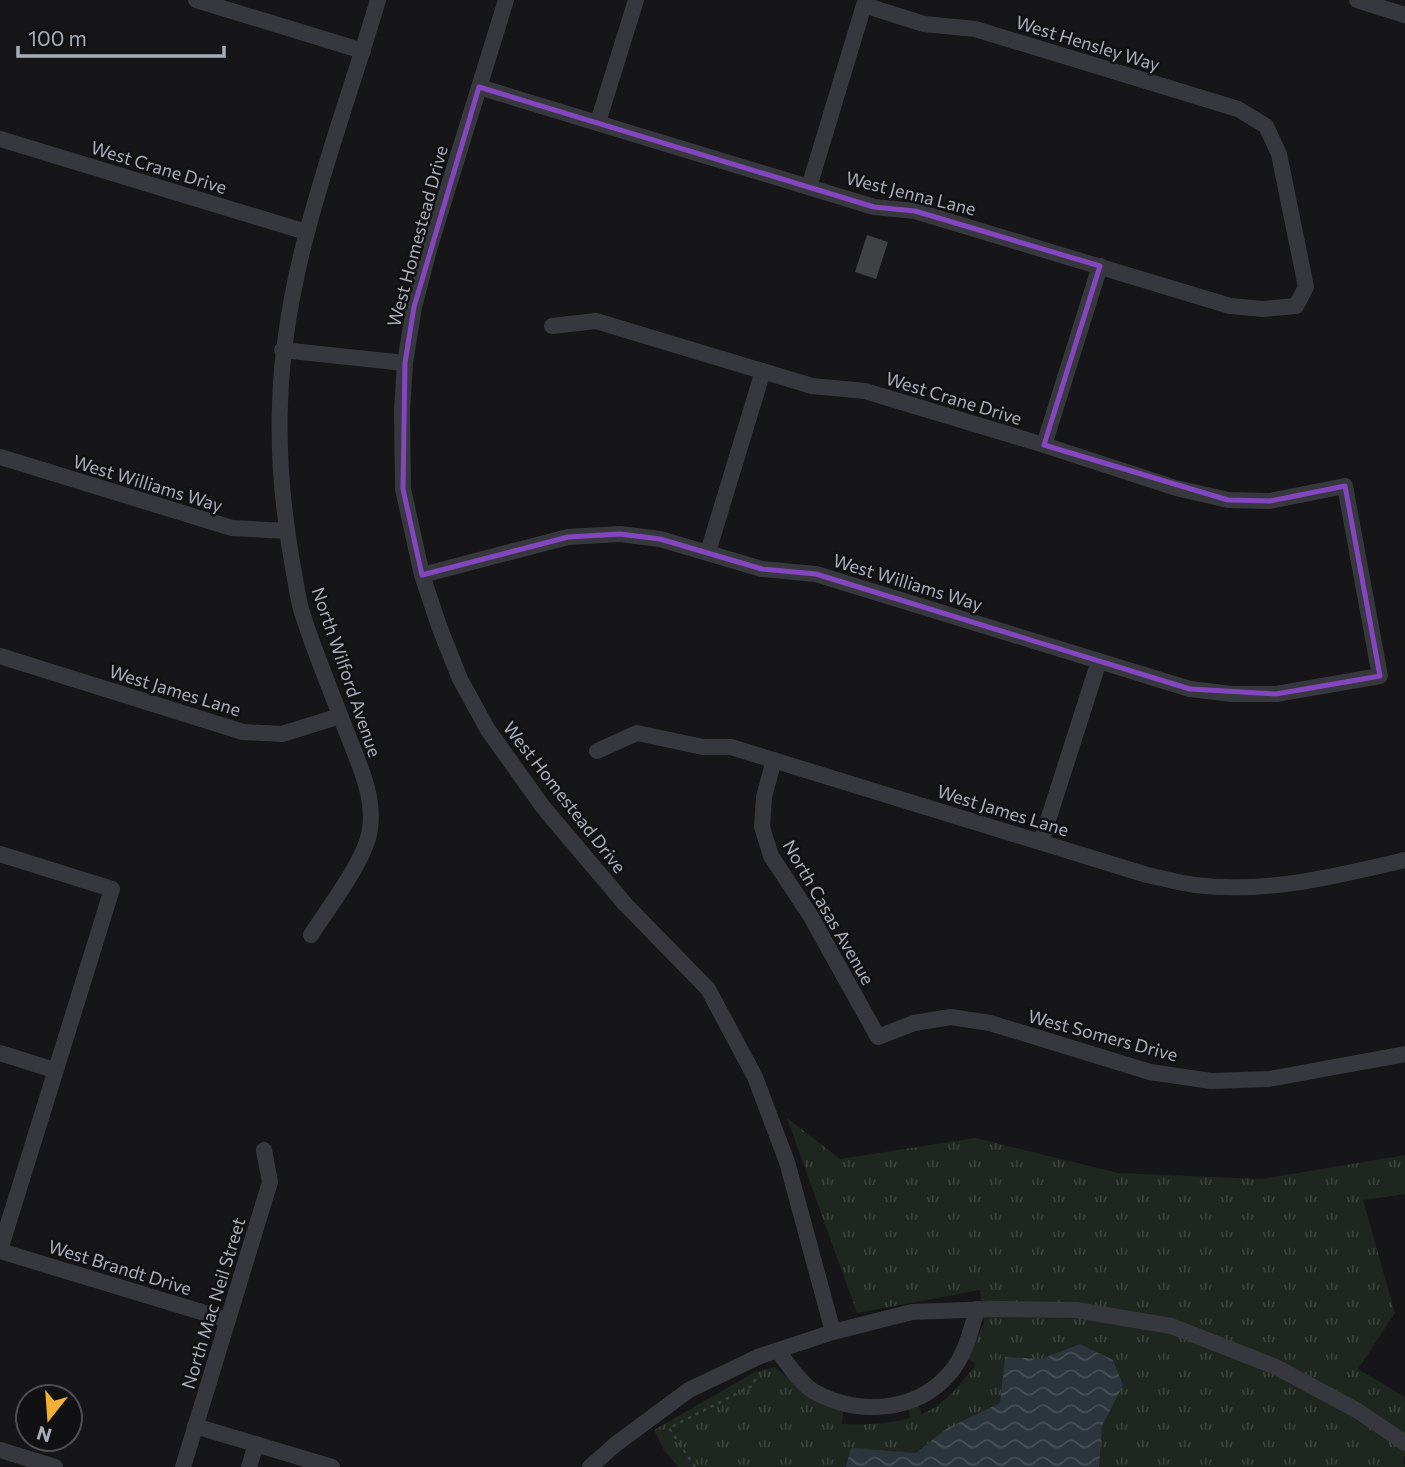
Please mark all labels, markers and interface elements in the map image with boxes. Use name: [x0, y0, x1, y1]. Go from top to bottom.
street label: West Hensley Way: [1013, 11, 1163, 75]
scale bar: [18, 14, 224, 58]
text: 100 m: [28, 25, 87, 50]
street label: West Crane Drive: [88, 136, 230, 198]
street label: West Homestead Drive: [382, 143, 452, 329]
street label: West Jenna Lane: [844, 166, 978, 220]
street label: West Crane Drive: [883, 367, 1025, 429]
street label: West Williams Way: [71, 450, 225, 516]
street label: West Williams Way: [831, 549, 985, 615]
street label: North Wilford Avenue: [308, 584, 386, 760]
street label: West James Lane: [106, 660, 244, 720]
street label: West Homestead Drive: [499, 717, 631, 877]
street label: West James Lane: [934, 780, 1072, 840]
street label: North Casas Avenue: [779, 836, 879, 988]
street label: West Somers Drive: [1026, 1004, 1180, 1066]
street label: North Mac Neil Street: [176, 1215, 250, 1391]
street label: West Brandt Drive: [46, 1235, 194, 1299]
north arrow: [14, 1383, 84, 1453]
text: N: [34, 1422, 54, 1448]

